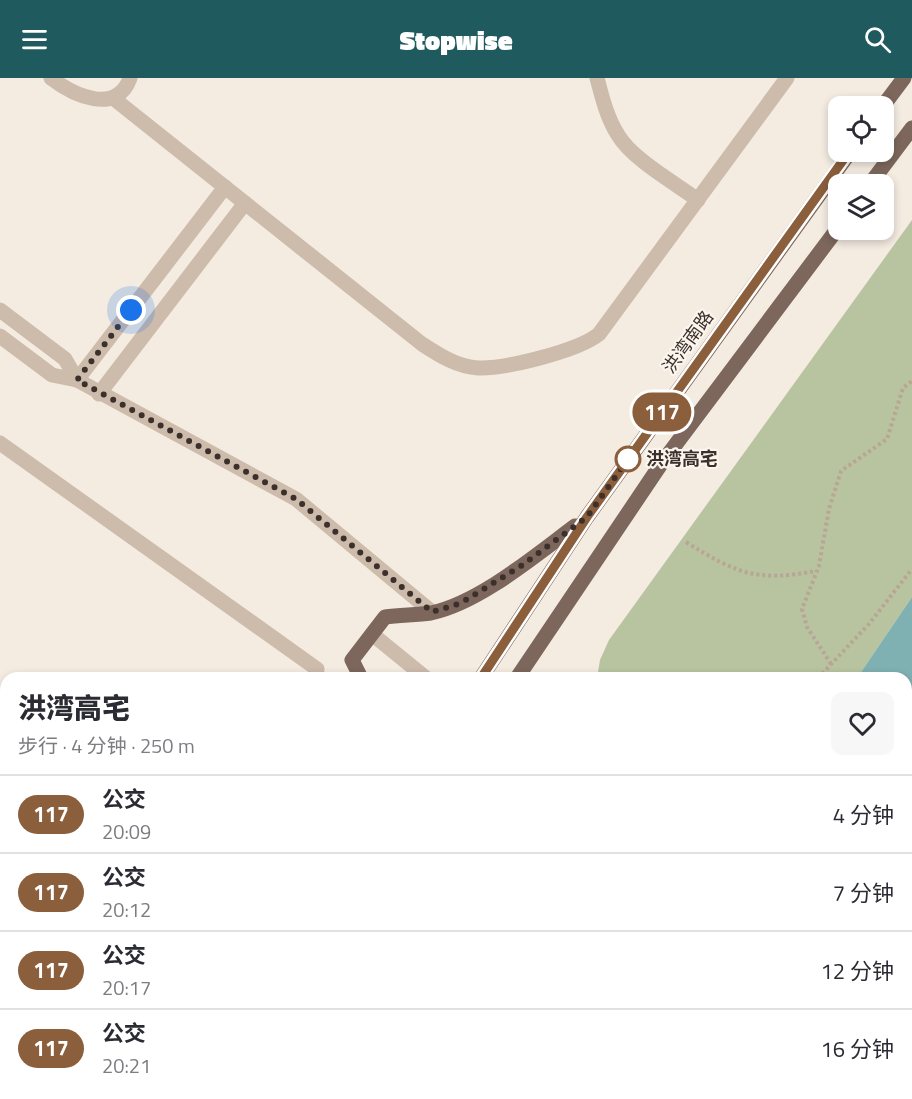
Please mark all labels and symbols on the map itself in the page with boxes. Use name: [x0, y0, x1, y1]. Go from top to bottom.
your location: [116, 295, 146, 325]
street label: 洪湾南路: [656, 305, 720, 379]
line badge: 117: [628, 392, 696, 432]
place label: 洪湾高宅: [646, 445, 718, 472]
marker: 洪湾高宅: [615, 446, 641, 472]

